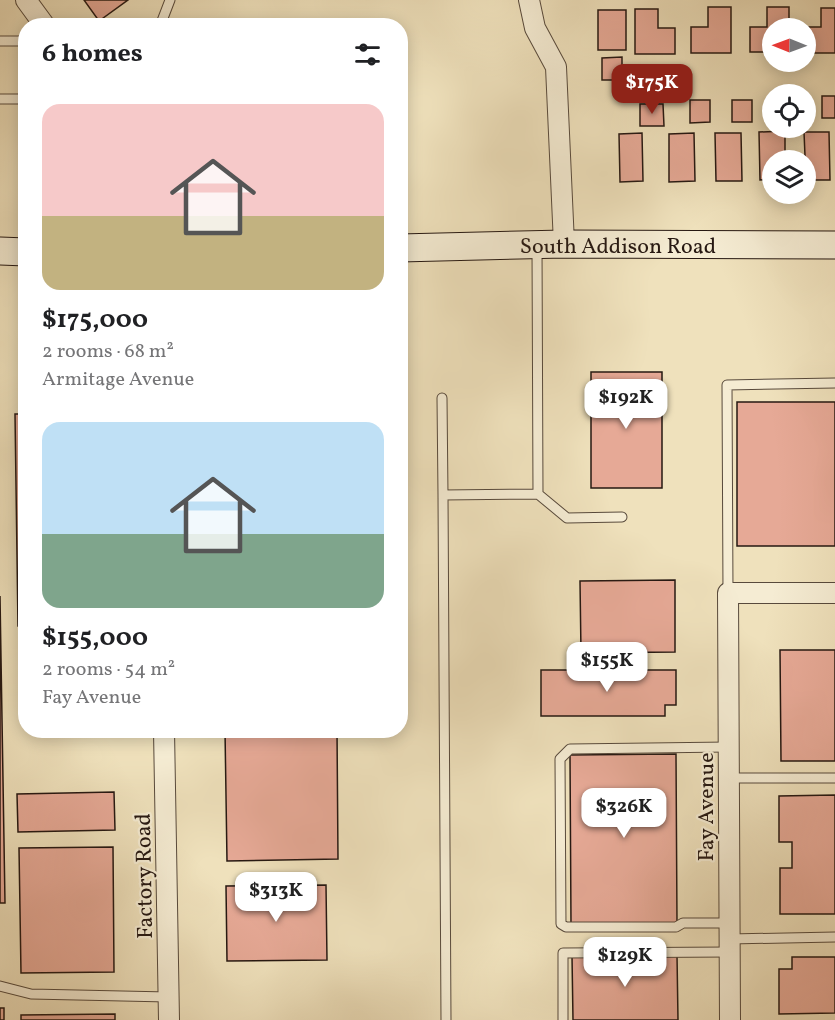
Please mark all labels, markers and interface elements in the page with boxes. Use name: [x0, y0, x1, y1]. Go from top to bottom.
north arrow: [762, 18, 816, 72]
map controls: [762, 18, 816, 204]
text: 6 homes: [42, 36, 143, 72]
icon: filters: [351, 38, 384, 71]
pin: $175K: [610, 64, 694, 115]
text: $175K: [626, 69, 678, 97]
button: locate: [762, 84, 816, 138]
icon: home: [159, 143, 267, 251]
button: layers: [762, 150, 816, 204]
street label: South Addison Road: [520, 232, 716, 263]
text: $175,000: [42, 302, 148, 338]
text: 2 rooms · 68 m²: [42, 338, 174, 366]
text: Armitage Avenue: [42, 366, 194, 394]
pin: $192K: [584, 379, 668, 430]
text: $192K: [598, 384, 654, 412]
icon: home: [159, 461, 267, 569]
text: $155,000: [42, 620, 148, 656]
pin: $155K: [565, 642, 649, 693]
text: $155K: [581, 647, 633, 675]
text: 2 rooms · 54 m²: [42, 656, 175, 684]
text: Fay Avenue: [42, 684, 141, 712]
street label: Fay Avenue: [692, 752, 723, 862]
pin: $326K: [582, 788, 666, 839]
text: $326K: [595, 793, 653, 821]
street label: Factory Road: [129, 813, 162, 939]
pin: $313K: [234, 872, 318, 923]
text: $313K: [249, 877, 303, 905]
pin: $129K: [583, 937, 667, 988]
text: $129K: [597, 942, 653, 970]

